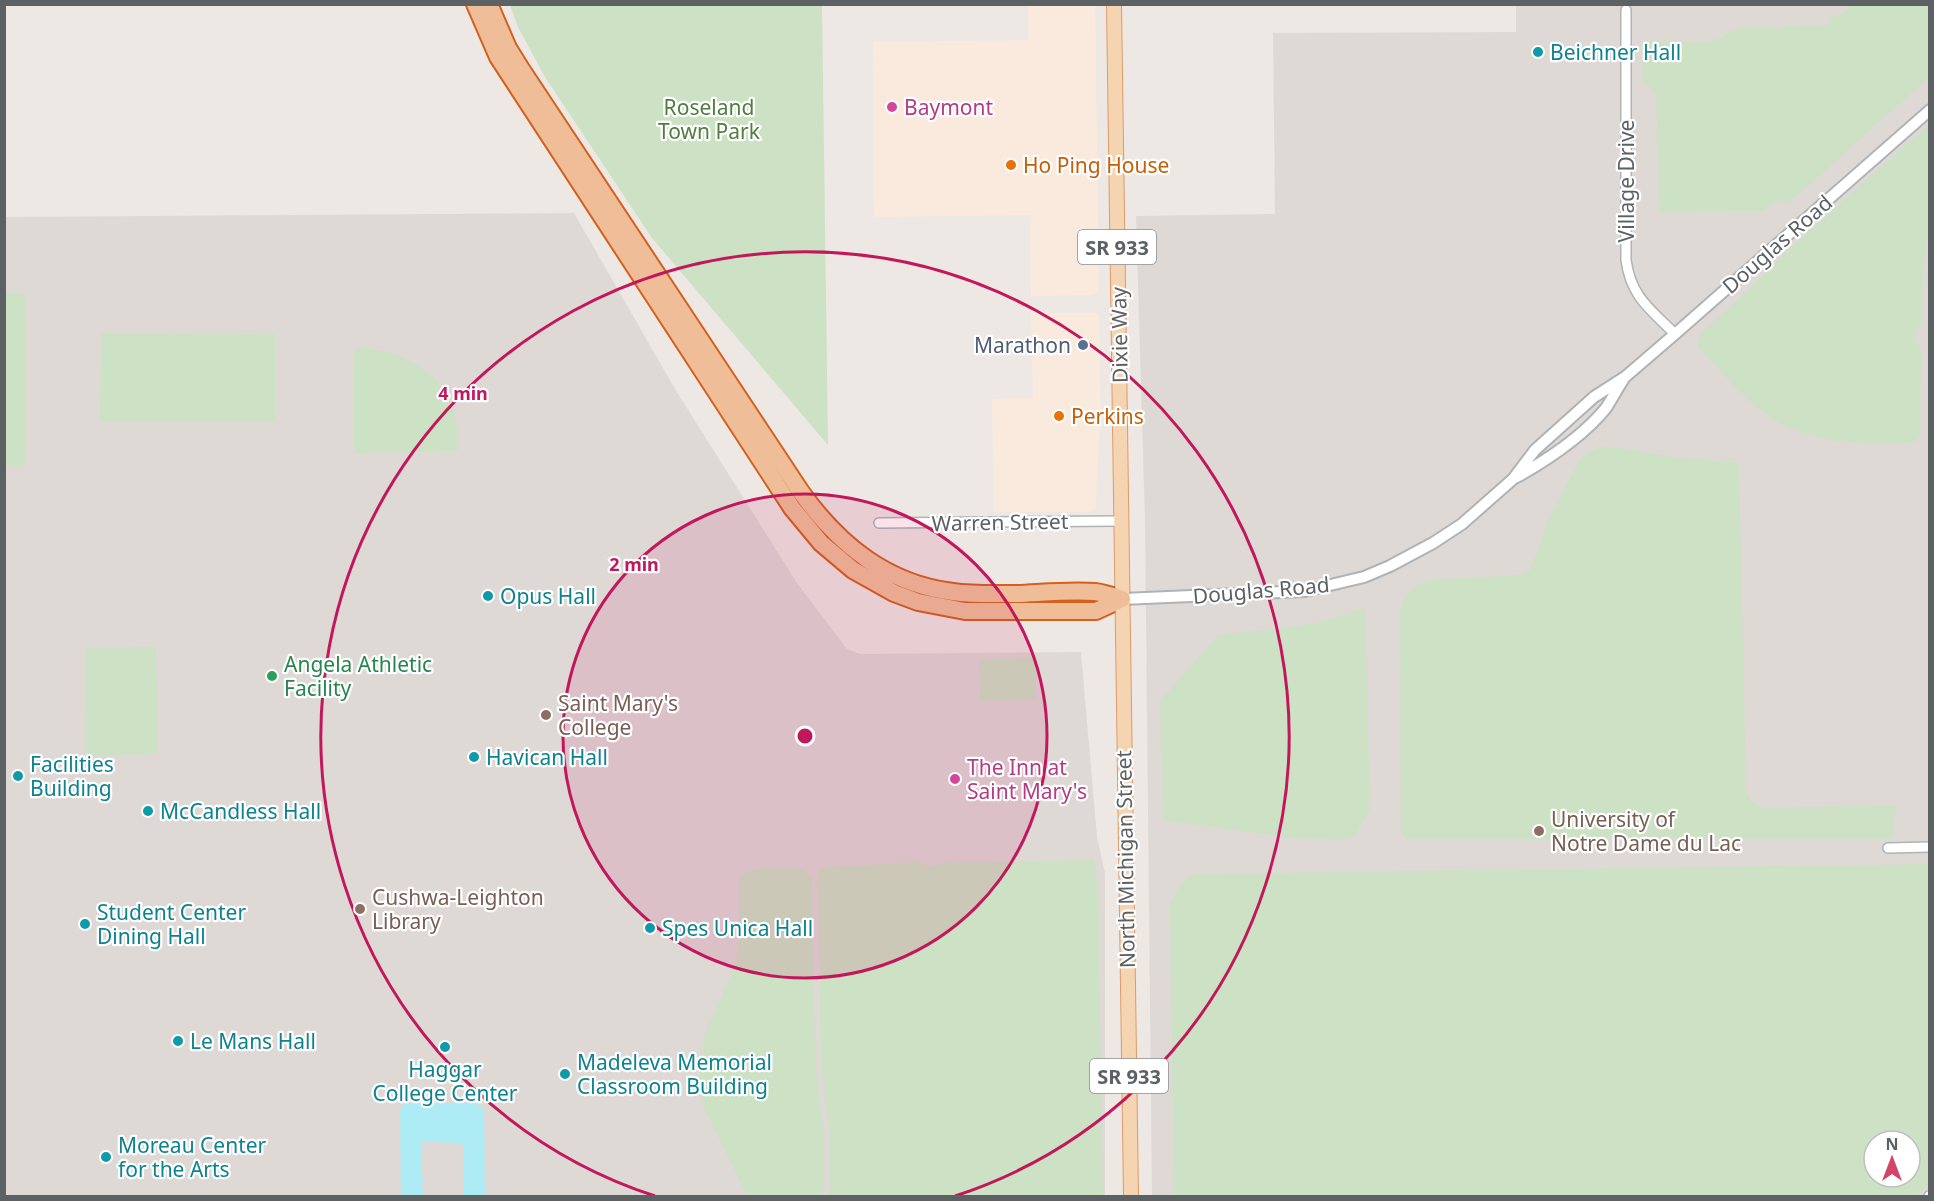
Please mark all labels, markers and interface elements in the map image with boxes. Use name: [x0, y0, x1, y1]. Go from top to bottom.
place label: Beichner Hall: [1550, 38, 1681, 66]
marker: Beichner Hall: [1531, 45, 1545, 59]
park label: Roseland Town Park: [658, 93, 761, 145]
place label: Baymont: [904, 93, 993, 121]
marker: Baymont: [885, 100, 899, 114]
street label: Village Drive: [1612, 120, 1640, 242]
place label: Ho Ping House: [1023, 151, 1169, 179]
marker: Ho Ping House: [1004, 158, 1018, 172]
street label: Douglas Road: [1716, 188, 1838, 300]
road number: SR 933: [1078, 230, 1156, 264]
street label: Dixie Way: [1104, 286, 1134, 383]
place label: Marathon: [974, 331, 1071, 359]
marker: Marathon: [1076, 338, 1090, 352]
text: 4 min: [438, 381, 488, 405]
place label: Perkins: [1071, 402, 1144, 430]
marker: Perkins: [1052, 409, 1066, 423]
street label: Warren Street: [931, 507, 1069, 537]
text: 2 min: [609, 552, 659, 576]
street label: Douglas Road: [1191, 570, 1331, 610]
place label: Opus Hall: [500, 582, 596, 610]
marker: Opus Hall: [481, 589, 495, 603]
place label: Angela Athletic Facility: [284, 650, 432, 702]
marker: Angela Athletic Facility: [265, 669, 279, 683]
place label: Saint Mary's College: [558, 689, 678, 741]
marker: Saint Mary's College: [539, 708, 553, 722]
centre of rings: [795, 726, 815, 746]
place label: Havican Hall: [486, 743, 608, 771]
street label: North Michigan Street: [1109, 749, 1141, 968]
place label: Facilities Building: [30, 750, 114, 802]
marker: Havican Hall: [467, 750, 481, 764]
place label: The Inn at Saint Mary's: [967, 753, 1087, 805]
marker: Facilities Building: [11, 769, 25, 783]
marker: The Inn at Saint Mary's: [948, 772, 962, 786]
place label: McCandless Hall: [160, 797, 321, 825]
marker: McCandless Hall: [141, 804, 155, 818]
place label: University of Notre Dame du Lac: [1551, 805, 1741, 857]
marker: University of Notre Dame du Lac: [1532, 824, 1546, 838]
place label: Cushwa-Leighton Library: [372, 883, 544, 935]
place label: Student Center Dining Hall: [97, 898, 246, 950]
marker: Cushwa-Leighton Library: [353, 902, 367, 916]
place label: Spes Unica Hall: [662, 914, 813, 942]
marker: Student Center Dining Hall: [78, 917, 92, 931]
marker: Spes Unica Hall: [643, 921, 657, 935]
place label: Le Mans Hall: [190, 1027, 316, 1055]
marker: Le Mans Hall: [171, 1034, 185, 1048]
marker: Haggar College Center: [438, 1040, 452, 1054]
place label: Madeleva Memorial Classroom Building: [577, 1048, 772, 1100]
place label: Haggar College Center: [372, 1055, 518, 1107]
road number: SR 933: [1090, 1059, 1168, 1093]
marker: Madeleva Memorial Classroom Building: [558, 1067, 572, 1081]
north arrow: [1862, 1129, 1922, 1189]
place label: Moreau Center for the Arts: [118, 1131, 267, 1183]
text: N: [1885, 1133, 1899, 1155]
marker: Moreau Center for the Arts: [99, 1150, 113, 1164]

